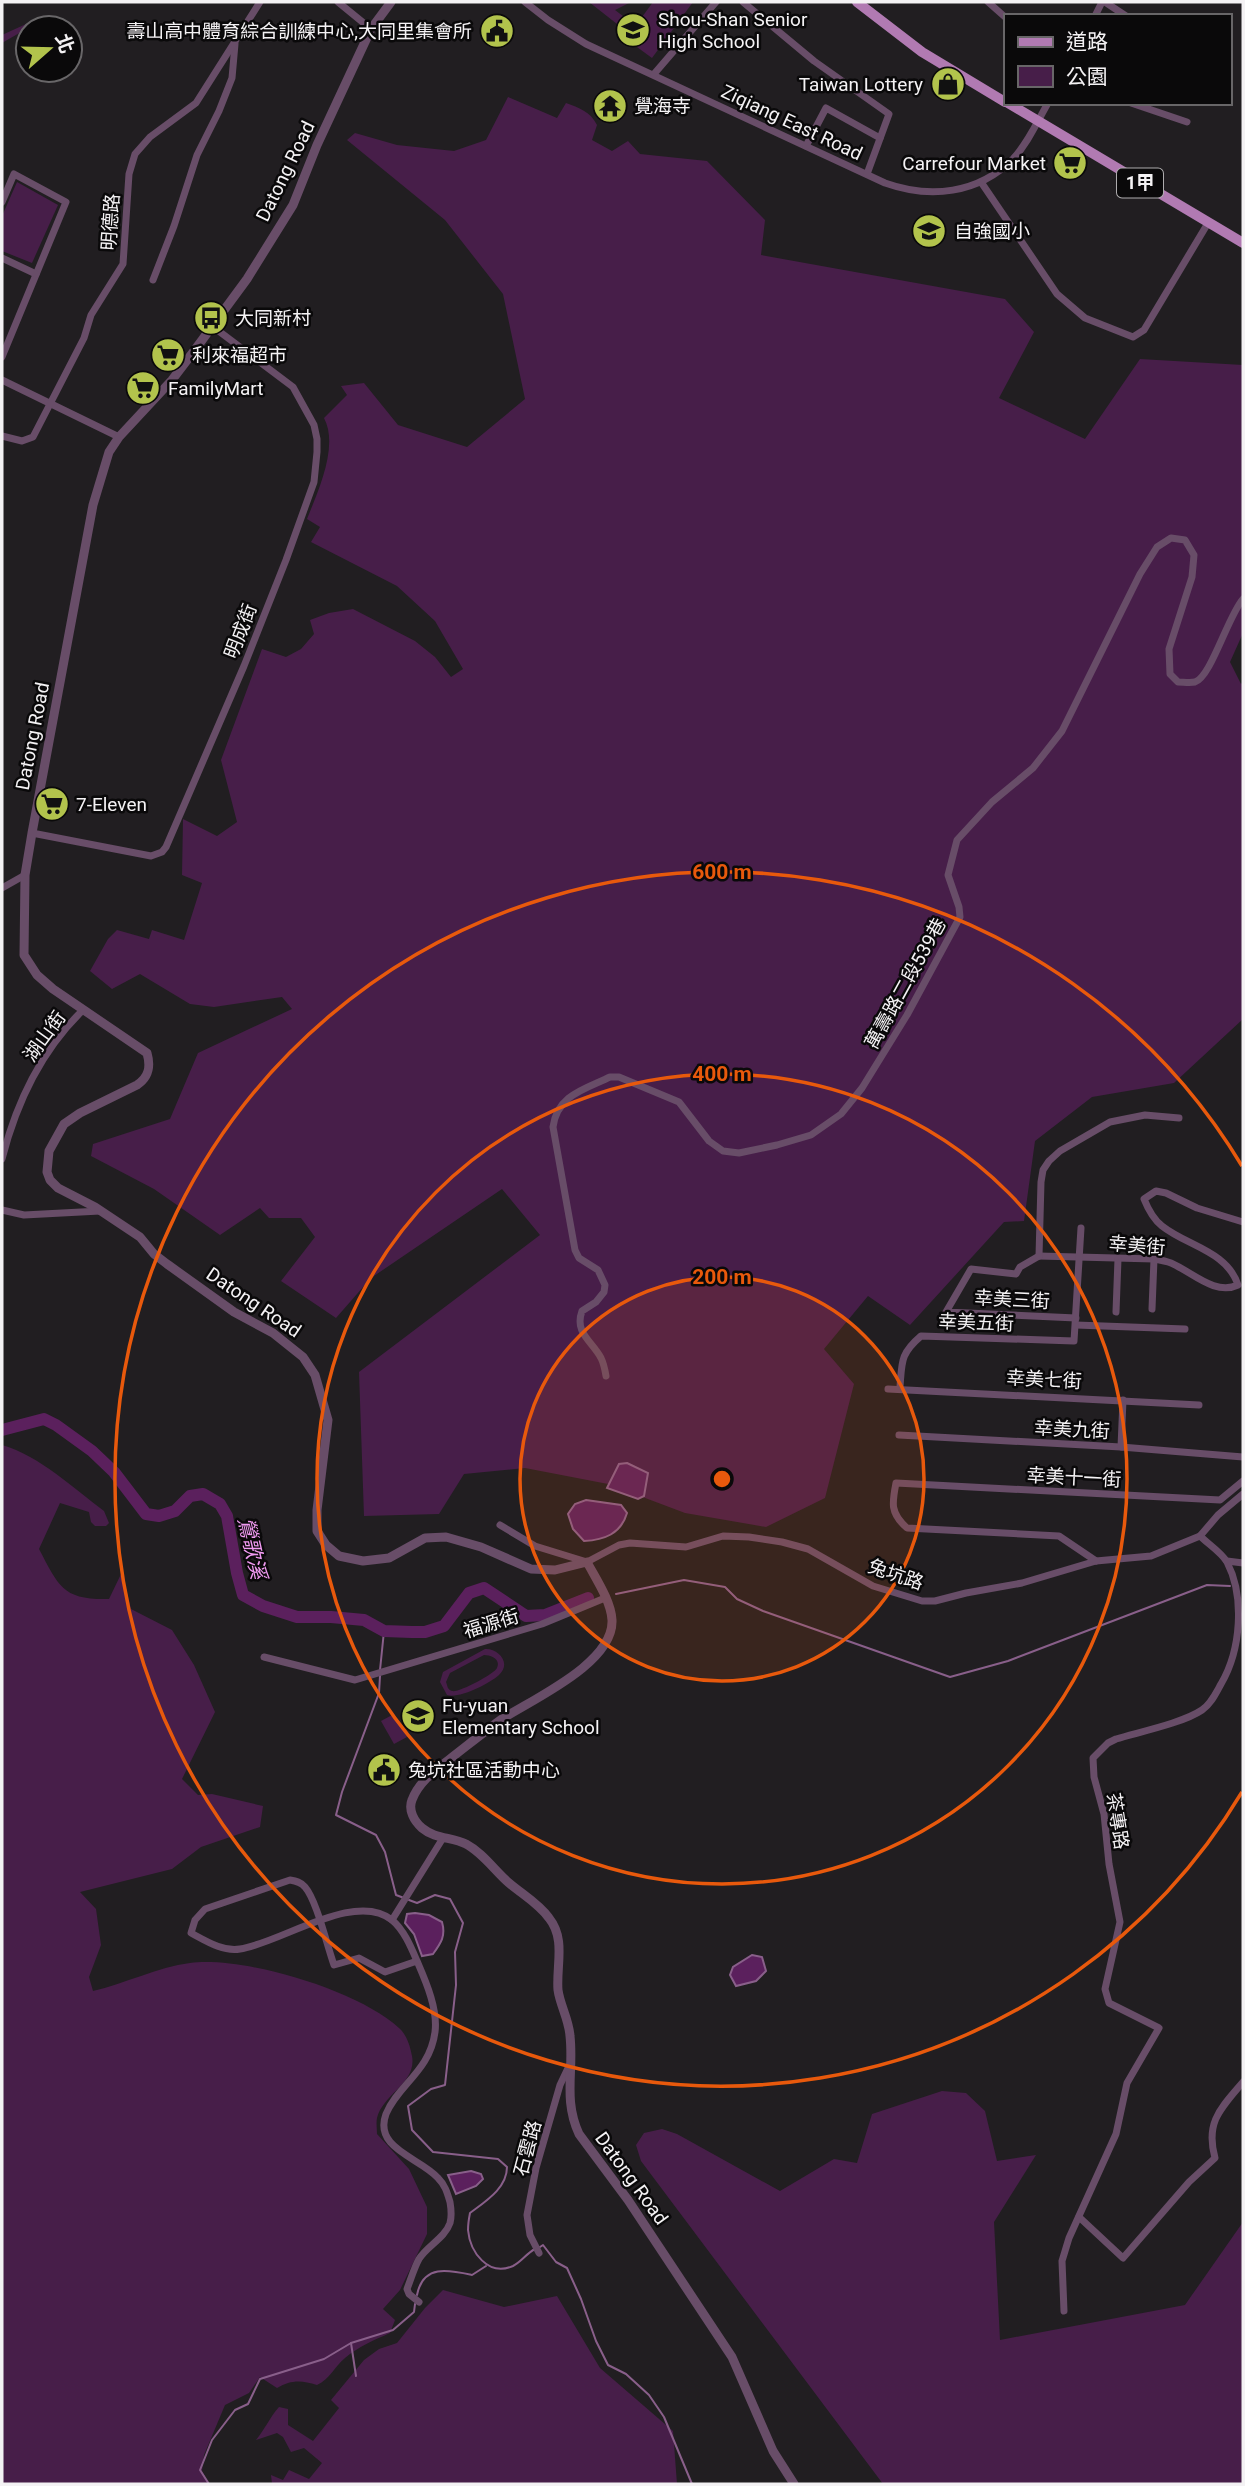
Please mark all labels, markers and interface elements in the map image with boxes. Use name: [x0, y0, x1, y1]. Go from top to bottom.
place label: Shou-Shan Senior High School: [658, 8, 808, 53]
school or university icon: Shou-Shan Senior High School: [614, 11, 652, 49]
public building icon: 壽山高中體育綜合訓練中心,大同里集會所: [478, 12, 516, 50]
north arrow: [14, 14, 84, 84]
legend: [1004, 14, 1231, 105]
place label: 壽山高中體育綜合訓練中心,大同里集會所: [126, 20, 472, 43]
text: 北: [50, 30, 79, 56]
text: 道路: [1066, 30, 1108, 54]
shop icon: Taiwan Lottery: [929, 65, 967, 103]
text: 公園: [1066, 65, 1108, 89]
place label: Taiwan Lottery: [799, 73, 923, 96]
street label: Ziqiang East Road: [718, 80, 866, 165]
temple icon: 覺海寺: [591, 87, 629, 125]
place label: 覺海寺: [634, 95, 691, 118]
street label: Datong Road: [251, 117, 320, 225]
supermarket icon: Carrefour Market: [1051, 144, 1089, 182]
place label: Carrefour Market: [902, 152, 1046, 175]
road number: 1甲: [1117, 168, 1163, 198]
street label: 明德路: [97, 193, 124, 251]
school or university icon: 自強國小: [910, 212, 948, 250]
place label: 自強國小: [954, 220, 1030, 243]
bus stop icon: 大同新村: [192, 299, 230, 337]
place label: 大同新村: [235, 307, 311, 330]
supermarket icon: 利來福超市: [149, 336, 187, 374]
place label: 利來福超市: [192, 344, 287, 367]
supermarket icon: FamilyMart: [124, 369, 162, 407]
place label: FamilyMart: [168, 377, 263, 400]
street label: 明成街: [220, 600, 261, 662]
street label: Datong Road: [11, 680, 54, 792]
supermarket icon: 7-Eleven: [33, 785, 71, 823]
place label: 7-Eleven: [76, 793, 147, 816]
text: 600 m: [692, 860, 752, 884]
street label: 萬壽路二段539巷: [860, 914, 951, 1053]
street label: 湖山街: [18, 1006, 70, 1066]
text: 400 m: [692, 1062, 752, 1086]
street label: 幸美街: [1108, 1232, 1166, 1259]
street label: Datong Road: [202, 1262, 305, 1342]
text: 200 m: [692, 1265, 752, 1289]
street label: 幸美三街: [973, 1286, 1051, 1313]
street label: 幸美五街: [938, 1310, 1014, 1335]
street label: 幸美七街: [1005, 1366, 1083, 1393]
street label: 幸美九街: [1033, 1416, 1111, 1443]
street label: 幸美十一街: [1026, 1464, 1122, 1491]
centre of rings: [710, 1467, 734, 1491]
water label: 鶯歌溪: [233, 1515, 271, 1584]
street label: 兔坑路: [865, 1554, 927, 1595]
street label: 福源街: [461, 1604, 522, 1643]
place label: Fu-yuan Elementary School: [442, 1694, 600, 1739]
school or university icon: Fu-yuan Elementary School: [399, 1697, 437, 1735]
public building icon: 兔坑社區活動中心: [365, 1751, 403, 1789]
place label: 兔坑社區活動中心: [408, 1759, 560, 1782]
street label: 茶專路: [1102, 1791, 1133, 1851]
street label: 石雲路: [509, 2118, 546, 2179]
street label: Datong Road: [590, 2127, 673, 2229]

